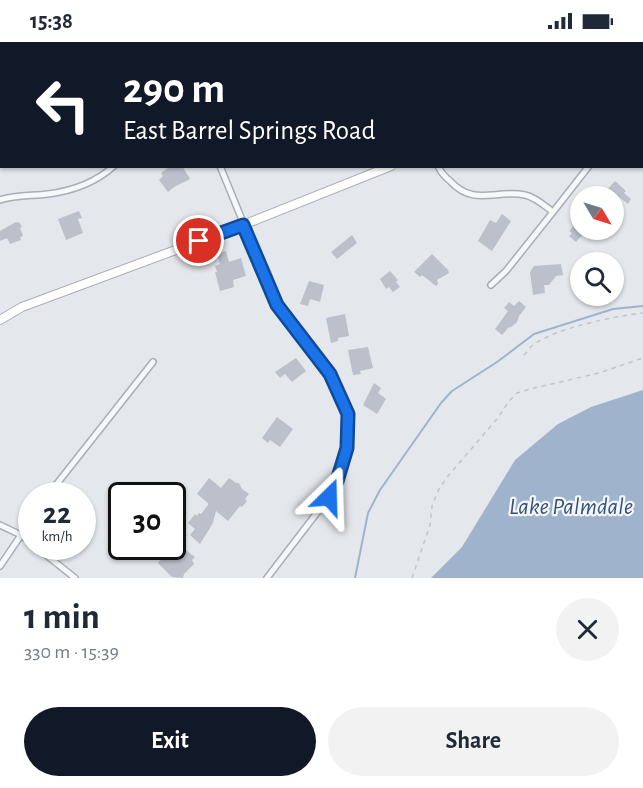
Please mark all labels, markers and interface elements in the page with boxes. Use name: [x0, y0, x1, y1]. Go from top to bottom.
text: 15:38: [30, 10, 73, 32]
icon: left: [24, 66, 102, 144]
text: 290 m: [123, 68, 225, 110]
text: East Barrel Springs Road: [123, 117, 375, 144]
north arrow: [570, 186, 624, 240]
map controls: [570, 186, 624, 306]
pin: [173, 215, 224, 266]
icon: arrive: [182, 224, 215, 257]
button: search: [570, 252, 624, 306]
position arrow: [297, 465, 361, 529]
speed limit sign: 30: [108, 482, 186, 560]
water label: Lake Palmdale: [509, 495, 633, 519]
text: 22: [43, 499, 71, 529]
text: km/h: [42, 529, 72, 544]
button: close: [556, 598, 619, 661]
text: 1 min: [24, 599, 100, 635]
text: 330 m · 15:39: [24, 642, 119, 662]
button: Exit: [24, 707, 316, 776]
button: Share: [328, 707, 619, 776]

